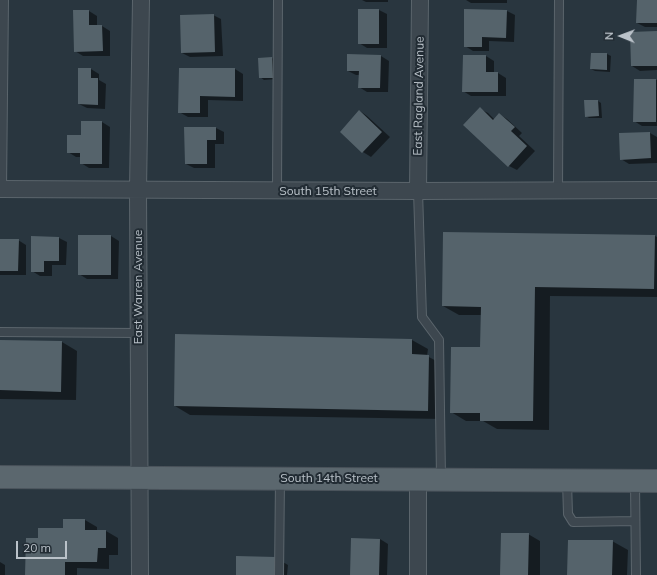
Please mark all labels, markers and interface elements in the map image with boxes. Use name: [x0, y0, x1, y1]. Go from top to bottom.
north arrow: [601, 16, 641, 56]
text: N: [602, 32, 616, 40]
street label: East Ragland Avenue: [411, 36, 427, 156]
street label: South 15th Street: [279, 184, 377, 198]
street label: East Warren Avenue: [131, 230, 145, 344]
street label: South 14th Street: [280, 471, 378, 485]
scale bar: [18, 533, 69, 559]
text: 20 m: [23, 540, 51, 555]

